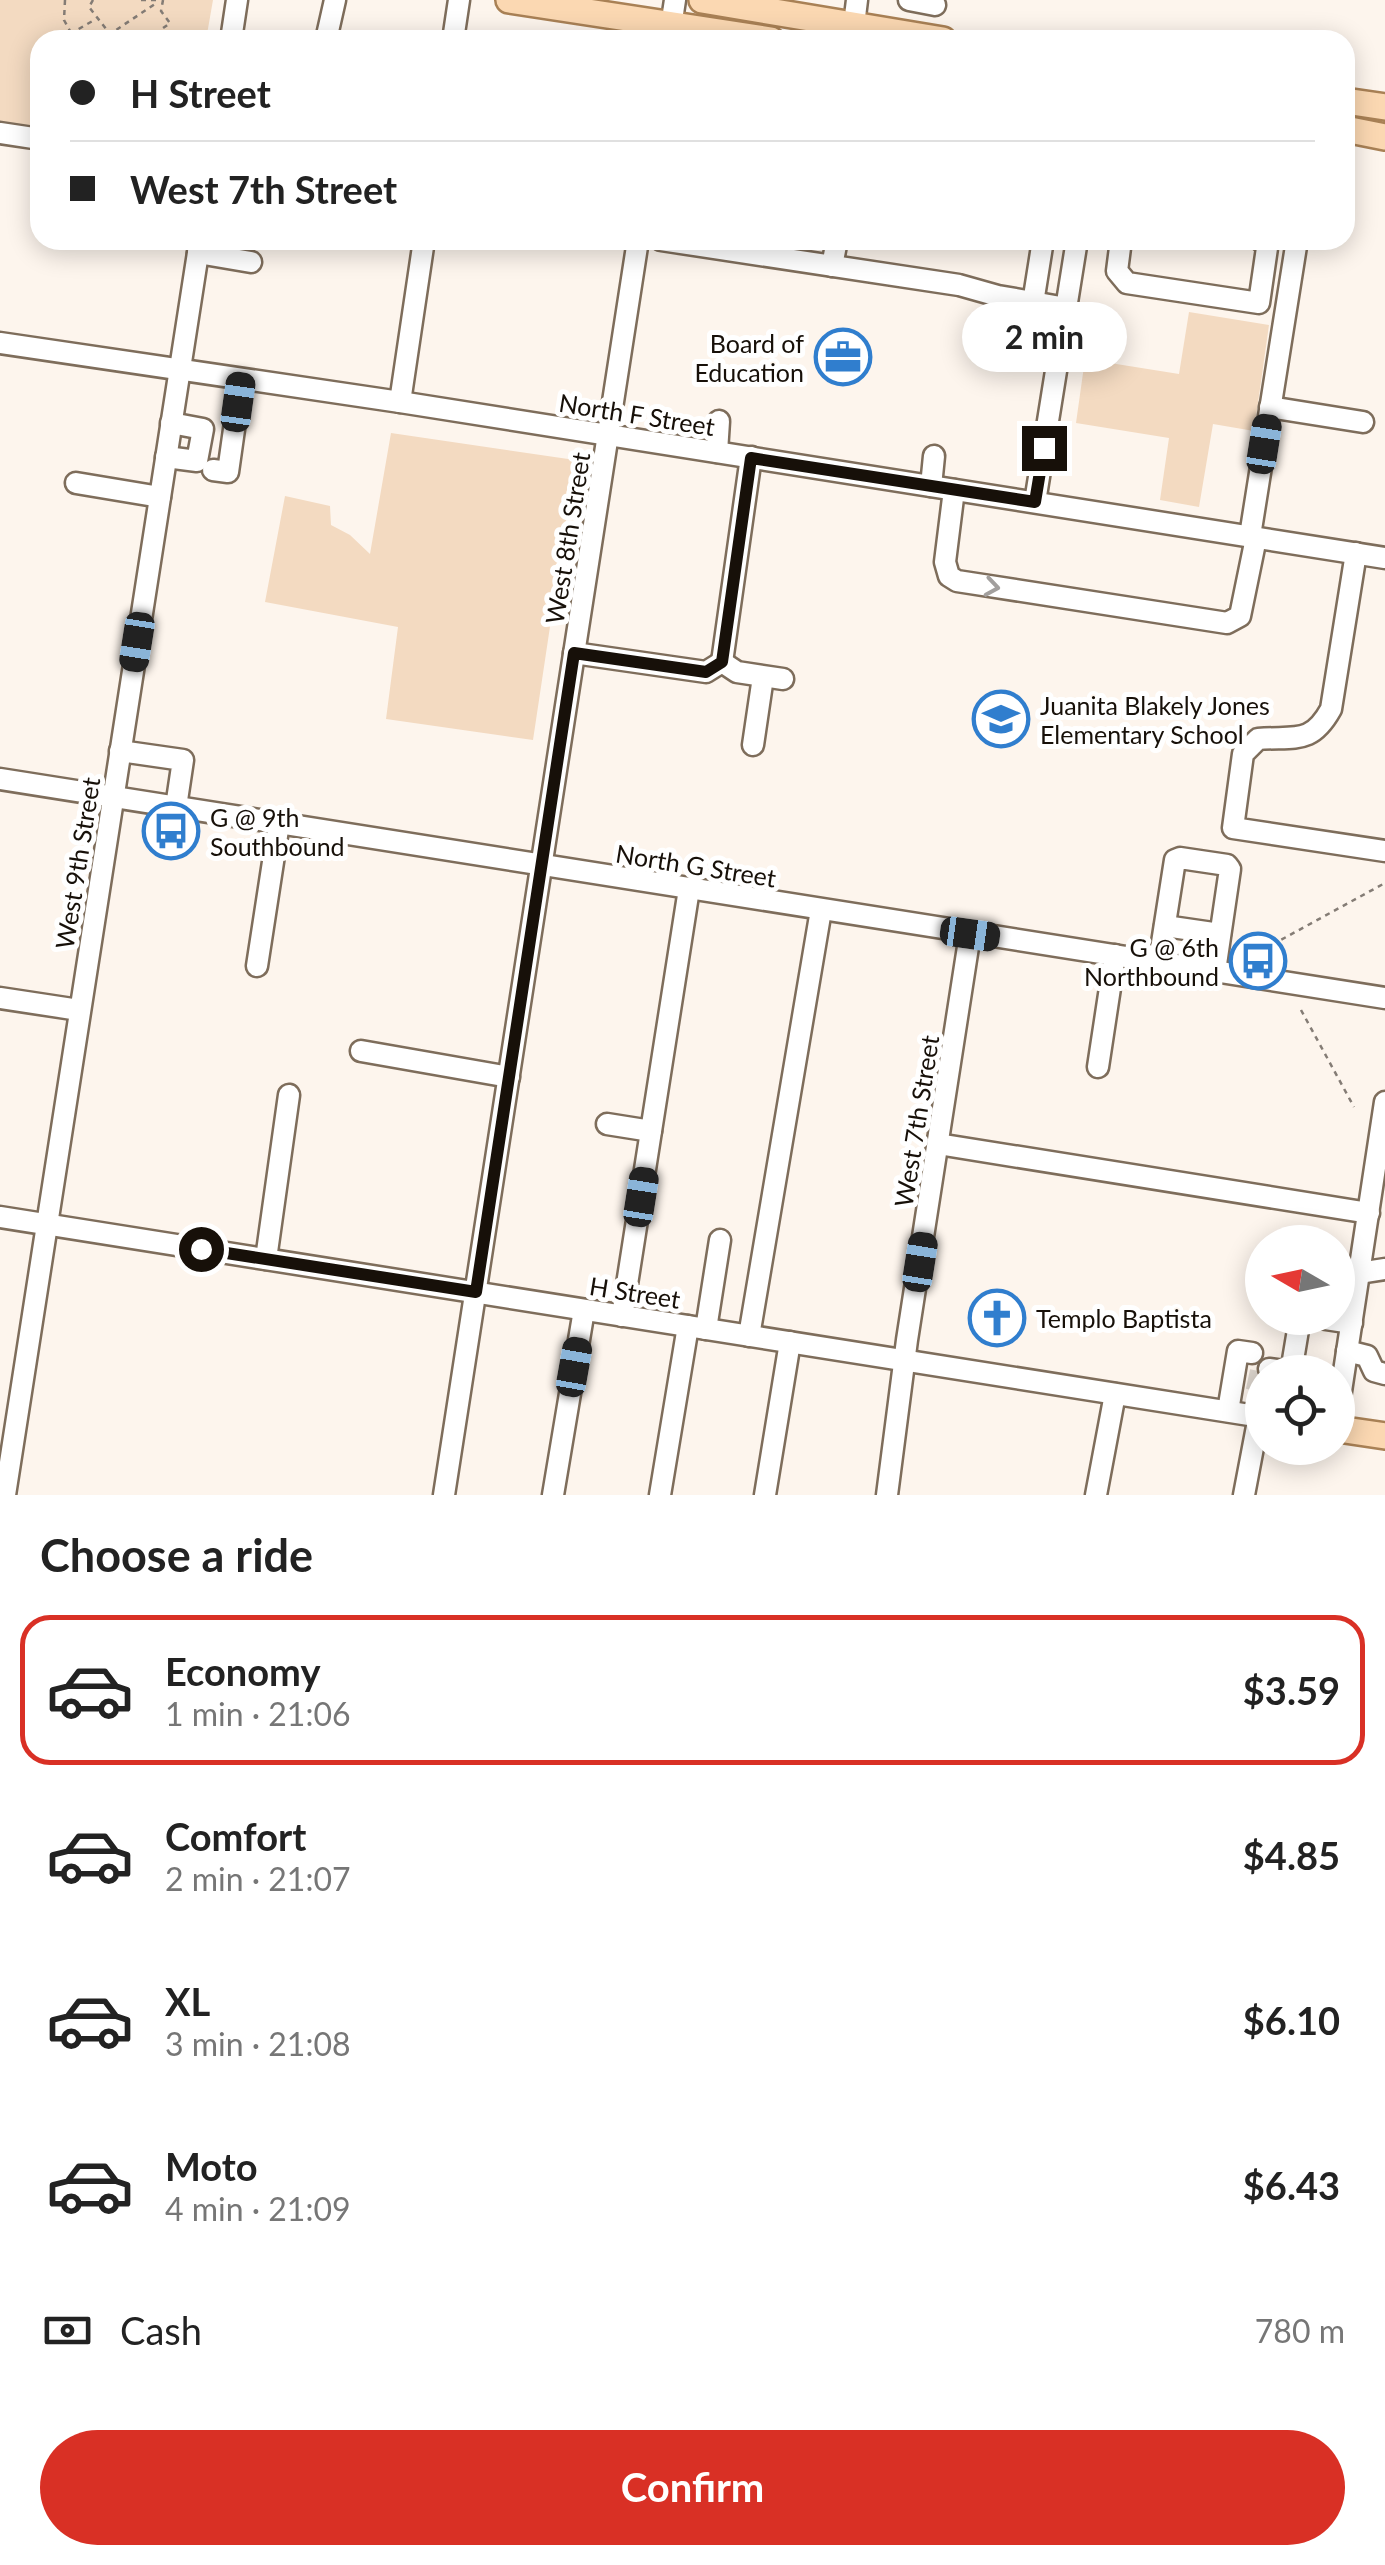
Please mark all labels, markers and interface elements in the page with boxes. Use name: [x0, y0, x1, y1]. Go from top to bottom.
text: H Street: [130, 70, 271, 116]
text: West 7th Street: [130, 166, 397, 212]
callout: 2 min: [962, 303, 1126, 373]
text: 2 min: [1005, 317, 1084, 356]
office icon: Board of Education: [813, 327, 873, 387]
place label: Board of Education: [694, 328, 804, 387]
car: [219, 370, 257, 434]
street label: North F Street: [557, 387, 717, 441]
car: [1244, 412, 1284, 476]
route end: [1022, 426, 1067, 471]
street label: West 8th Street: [539, 450, 595, 626]
one-way arrow: [984, 575, 1000, 596]
car: [117, 610, 157, 674]
school or university icon: Juanita Blakely Jones Elementary School: [971, 689, 1031, 749]
place label: Juanita Blakely Jones Elementary School: [1040, 690, 1270, 749]
street label: West 9th Street: [49, 775, 105, 951]
bus stop icon: G @ 9th Southbound: [141, 801, 201, 861]
place label: G @ 9th Southbound: [210, 802, 345, 861]
street label: North G Street: [614, 838, 778, 892]
car: [938, 915, 1002, 953]
bus stop icon: G @ 6th Northbound: [1228, 931, 1288, 991]
place label: G @ 6th Northbound: [1084, 932, 1219, 991]
street label: West 7th Street: [888, 1033, 944, 1209]
car: [621, 1165, 661, 1229]
north arrow: [1245, 1225, 1355, 1335]
map controls: [1245, 1225, 1355, 1465]
route start: [179, 1227, 224, 1272]
car: [900, 1230, 940, 1294]
street label: H Street: [588, 1270, 682, 1314]
church icon: Templo Baptista: [967, 1288, 1027, 1348]
place label: Templo Baptista: [1036, 1303, 1212, 1333]
car: [554, 1335, 594, 1399]
button: locate: [1245, 1355, 1355, 1465]
text: Choose a ride: [40, 1528, 313, 1582]
icon: car: [45, 1645, 135, 1735]
text: Economy: [165, 1648, 320, 1694]
text: $3.59: [1243, 1667, 1340, 1713]
text: 1 min · 21:06: [165, 1694, 351, 1733]
icon: car: [45, 1810, 135, 1900]
text: Comfort: [165, 1813, 306, 1859]
text: $4.85: [1243, 1832, 1340, 1878]
text: 2 min · 21:07: [165, 1859, 351, 1898]
icon: car: [45, 1975, 135, 2065]
text: XL: [165, 1978, 210, 2024]
text: $6.10: [1243, 1997, 1340, 2043]
text: 3 min · 21:08: [165, 2024, 351, 2063]
icon: car: [45, 2140, 135, 2230]
text: Moto: [165, 2143, 258, 2189]
text: $6.43: [1243, 2162, 1340, 2208]
text: 4 min · 21:09: [165, 2189, 351, 2228]
icon: cash: [40, 2303, 95, 2358]
text: Cash: [120, 2307, 202, 2353]
text: 780 m: [1255, 2311, 1345, 2350]
button: Confirm: [40, 2430, 1345, 2545]

